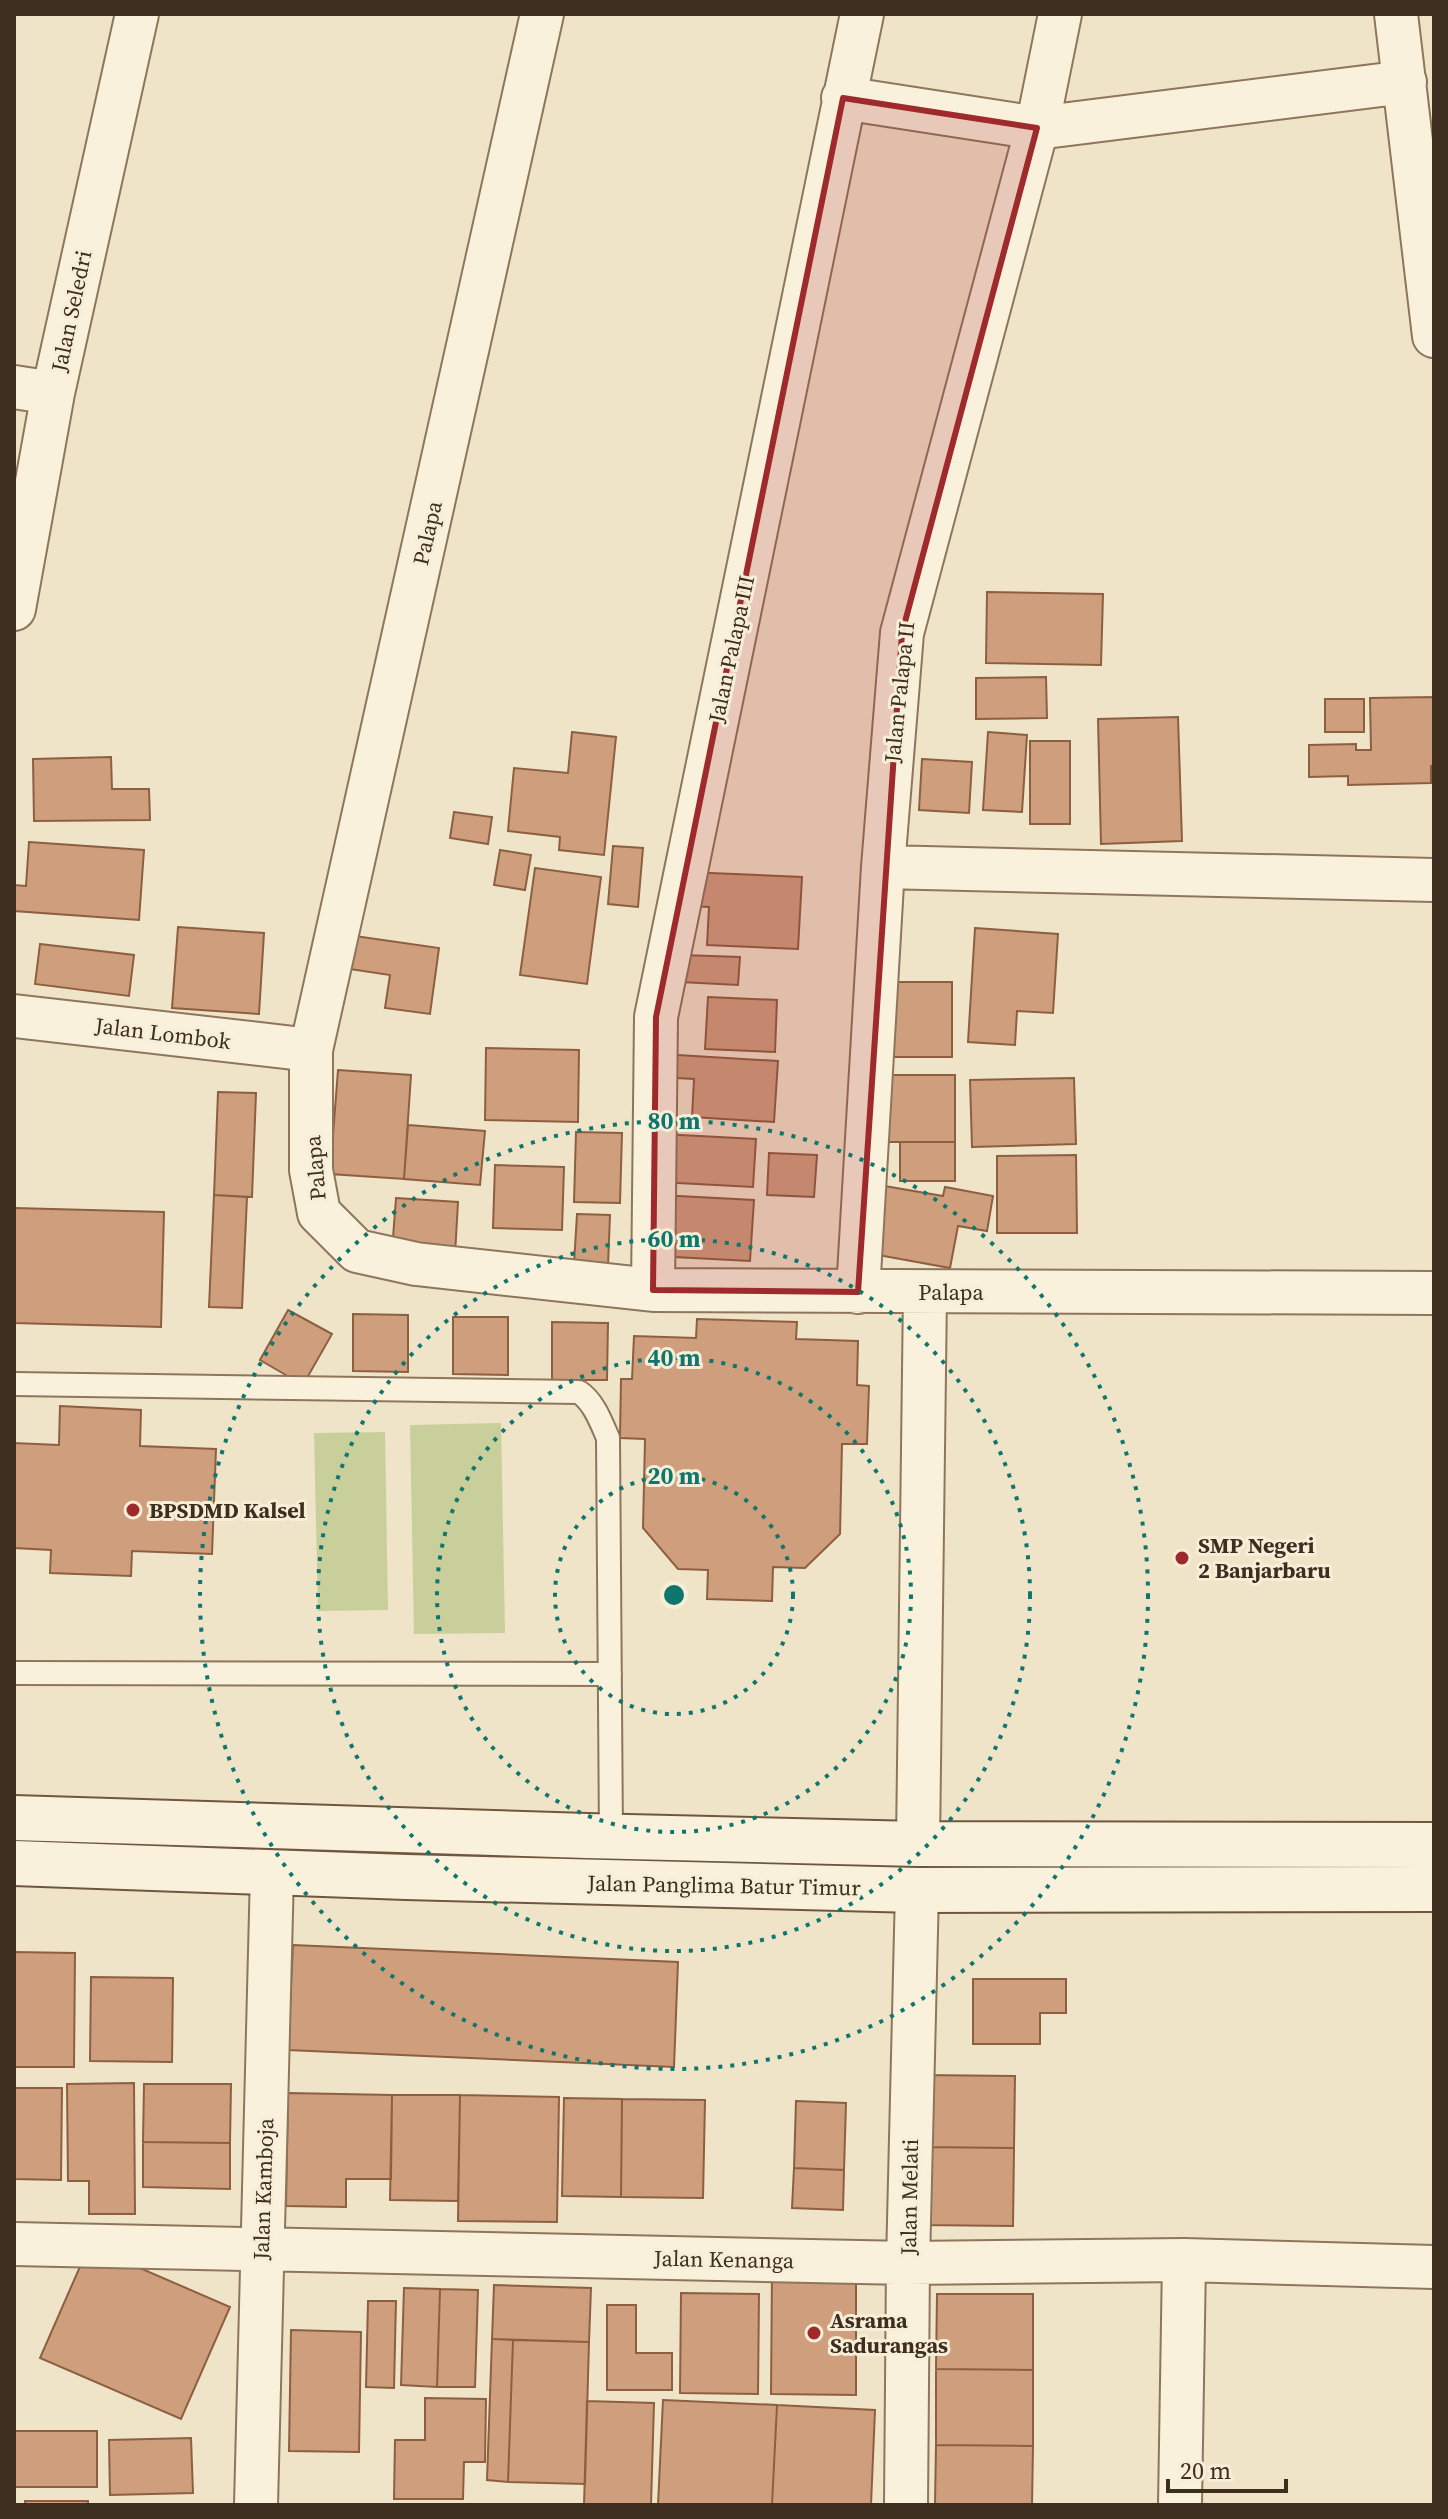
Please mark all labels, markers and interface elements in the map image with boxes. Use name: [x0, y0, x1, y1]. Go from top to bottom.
street label: Jalan Seledri: [43, 248, 98, 375]
street label: Palapa: [405, 497, 449, 568]
street label: Jalan Palapa III: [701, 573, 761, 726]
street label: Jalan Palapa II: [877, 620, 921, 765]
street label: Jalan Lombok: [93, 1010, 233, 1056]
text: 80 m: [648, 1104, 701, 1137]
street label: Palapa: [297, 1133, 333, 1202]
text: 60 m: [648, 1222, 701, 1255]
street label: Palapa: [918, 1277, 984, 1307]
text: 40 m: [648, 1341, 701, 1374]
text: 20 m: [648, 1459, 701, 1492]
place label: BPSDMD Kalsel: [149, 1495, 306, 1525]
marker: BPSDMD Kalsel: [124, 1501, 142, 1519]
place label: SMP Negeri 2 Banjarbaru: [1198, 1530, 1331, 1585]
marker: SMP Negeri 2 Banjarbaru: [1173, 1549, 1191, 1567]
centre of rings: [660, 1581, 688, 1609]
street label: Jalan Panglima Batur Timur: [586, 1868, 862, 1902]
street label: Jalan Kamboja: [245, 2117, 280, 2262]
street label: Jalan Melati: [893, 2139, 925, 2256]
street label: Jalan Kenanga: [653, 2243, 795, 2275]
place label: Asrama Sadurangas: [830, 2305, 948, 2360]
marker: Asrama Sadurangas: [805, 2324, 823, 2342]
scale bar: [1168, 2443, 1286, 2493]
text: 20 m: [1180, 2454, 1231, 2487]

